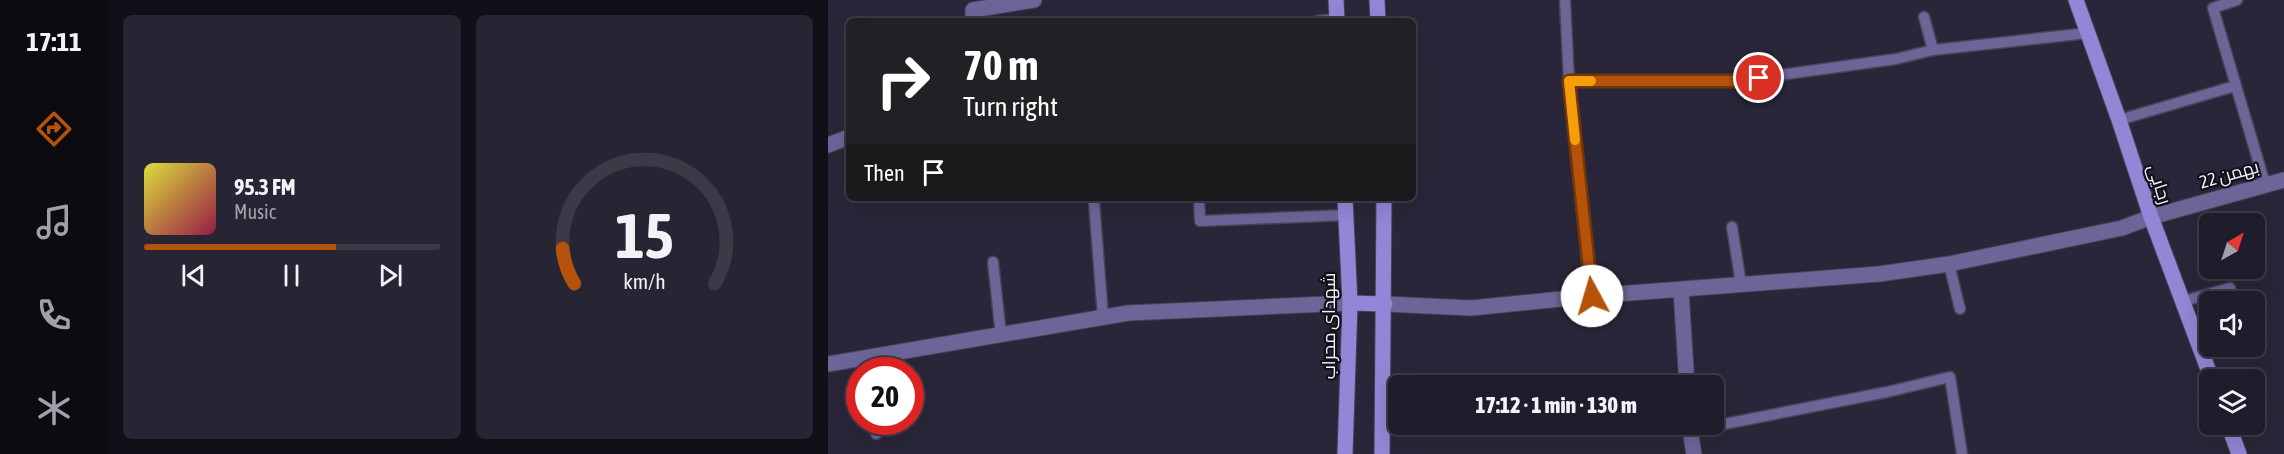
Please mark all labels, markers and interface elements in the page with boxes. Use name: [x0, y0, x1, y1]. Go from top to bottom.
text: 17:11: [26, 26, 82, 57]
text: 70 m: [963, 41, 1038, 89]
icon: right: [864, 42, 942, 120]
pin: [1733, 52, 1784, 103]
icon: arrive: [1742, 61, 1775, 94]
text: Turn right: [963, 91, 1058, 122]
icon: directions: [33, 108, 75, 150]
icon: arrive: [917, 156, 950, 189]
street label: 22 بهمن: [2197, 156, 2261, 193]
text: Then: [864, 160, 905, 186]
street label: رجایی: [2143, 161, 2176, 207]
text: 95.3 FM: [234, 174, 296, 200]
text: Music: [234, 200, 276, 223]
text: 15: [615, 200, 674, 271]
icon: music: [33, 201, 75, 243]
north arrow: [2199, 213, 2265, 279]
map controls: [2199, 213, 2265, 435]
icon: previous: [177, 259, 210, 292]
icon: pause: [275, 259, 308, 292]
icon: next: [374, 259, 407, 292]
position arrow: [1560, 264, 1624, 328]
text: km/h: [623, 269, 666, 294]
street label: شهدای محراب: [1318, 273, 1340, 379]
button: sound: [2199, 291, 2265, 357]
icon: phone: [33, 294, 75, 336]
speed limit sign: 20: [846, 357, 924, 435]
button: layers: [2199, 369, 2265, 435]
icon: climate: [33, 387, 75, 429]
text: 17:12 · 1 min · 130 m: [1475, 392, 1637, 418]

